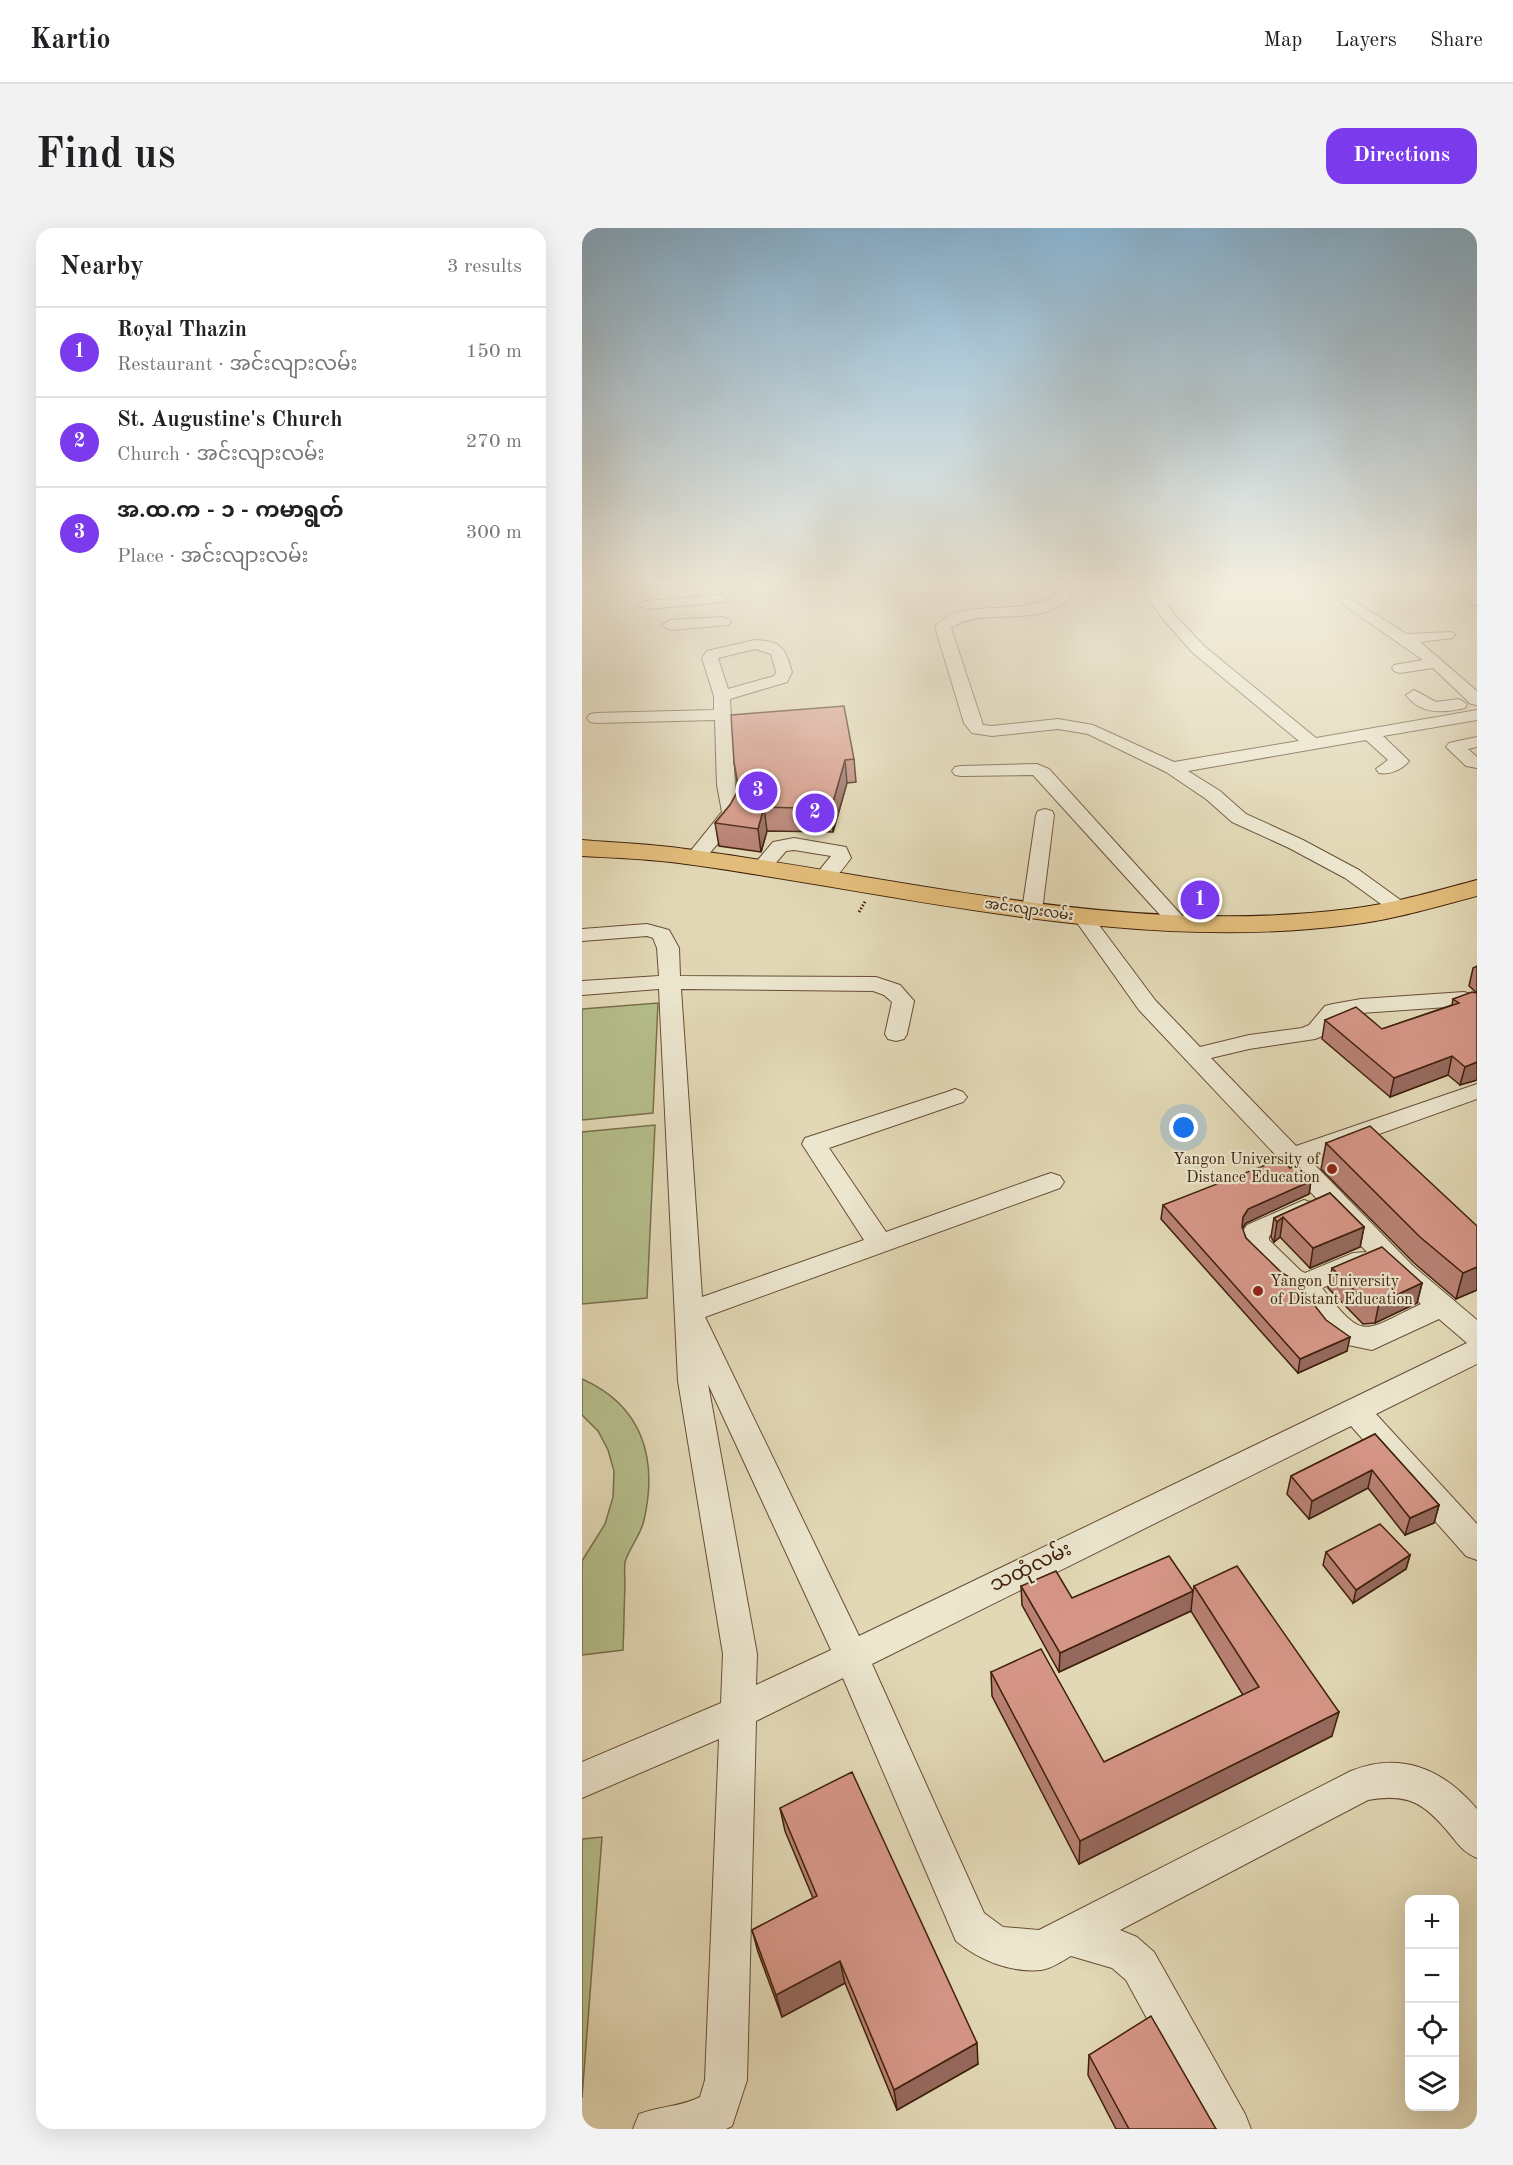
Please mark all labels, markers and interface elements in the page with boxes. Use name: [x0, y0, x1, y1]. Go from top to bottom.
text: Kartio: [30, 27, 111, 55]
text: Map: [1263, 30, 1302, 51]
text: Layers: [1335, 30, 1397, 51]
text: Share: [1430, 30, 1483, 51]
button: Directions: [1326, 128, 1477, 184]
text: Find us: [36, 135, 175, 177]
text: Nearby: [60, 254, 144, 280]
text: 3 results: [447, 257, 522, 277]
text: Royal Thazin: [117, 319, 247, 341]
text: 1: [74, 342, 85, 362]
text: 150 m: [466, 342, 522, 362]
text: Restaurant · အင်းလျားလမ်း: [117, 355, 357, 375]
text: St. Augustine's Church: [117, 409, 343, 431]
text: 2: [74, 432, 85, 452]
text: 270 m: [466, 432, 522, 452]
text: Church · အင်းလျားလမ်း: [117, 445, 324, 465]
text: အ.ထ.က - ၁ - ကမာရွတ်: [117, 500, 344, 522]
text: 3: [74, 523, 85, 543]
text: 300 m: [466, 523, 522, 543]
text: Place · အင်းလျားလမ်း: [117, 547, 309, 567]
pin: 3: [738, 768, 777, 814]
pin: 2: [796, 790, 834, 836]
pin: 1: [1180, 878, 1220, 922]
street label: အင်းလျားလမ်း: [983, 893, 1075, 927]
your location: [1169, 1113, 1198, 1142]
place label: Yangon University of Distance Education: [1173, 1152, 1321, 1186]
marker: Yangon University of Distance Education: [1325, 1162, 1339, 1176]
place label: Yangon University of Distant Education: [1270, 1274, 1413, 1308]
marker: Yangon University of Distant Education: [1251, 1284, 1265, 1298]
street label: သထုံလမ်း: [984, 1534, 1077, 1601]
map controls: [1405, 1895, 1459, 2111]
button: +: [1405, 1895, 1459, 1949]
button: −: [1405, 1949, 1459, 2003]
button: locate: [1405, 2003, 1459, 2057]
button: layers: [1405, 2057, 1459, 2111]

